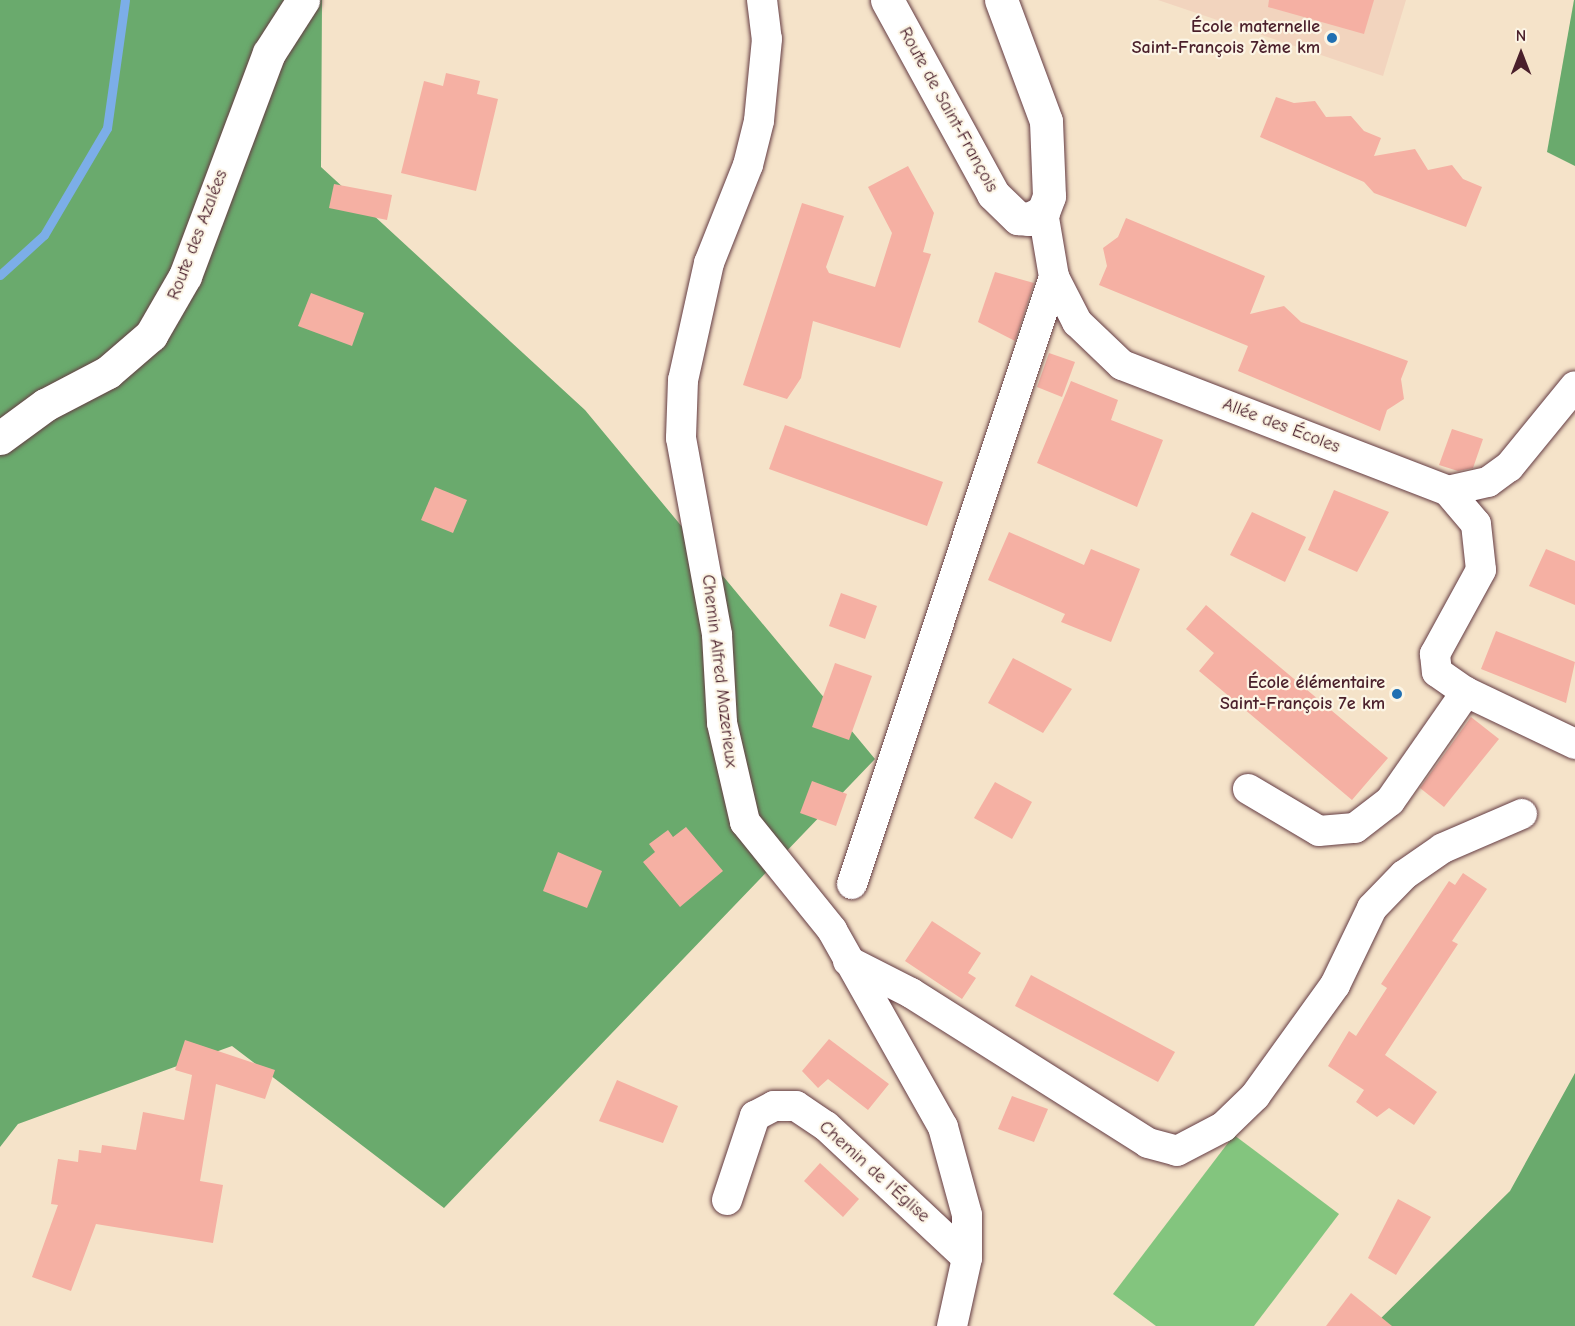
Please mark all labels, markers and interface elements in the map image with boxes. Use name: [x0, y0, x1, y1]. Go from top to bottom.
place label: École maternelle Saint-François 7ème km: [1132, 17, 1320, 60]
street label: Route de Saint-François: [894, 24, 1002, 196]
north arrow: [1491, 24, 1551, 84]
text: N: [1516, 27, 1526, 45]
marker: École maternelle Saint-François 7ème km: [1325, 31, 1339, 45]
street label: Route des Azalées: [163, 167, 233, 303]
street label: Allée des Écoles: [1219, 394, 1343, 458]
street label: Chemin Alfred Mazerieux: [696, 573, 742, 769]
place label: École élémentaire Saint-François 7e km: [1220, 673, 1385, 716]
marker: École élémentaire Saint-François 7e km: [1390, 687, 1404, 701]
street label: Chemin de l'Église: [814, 1117, 934, 1227]

